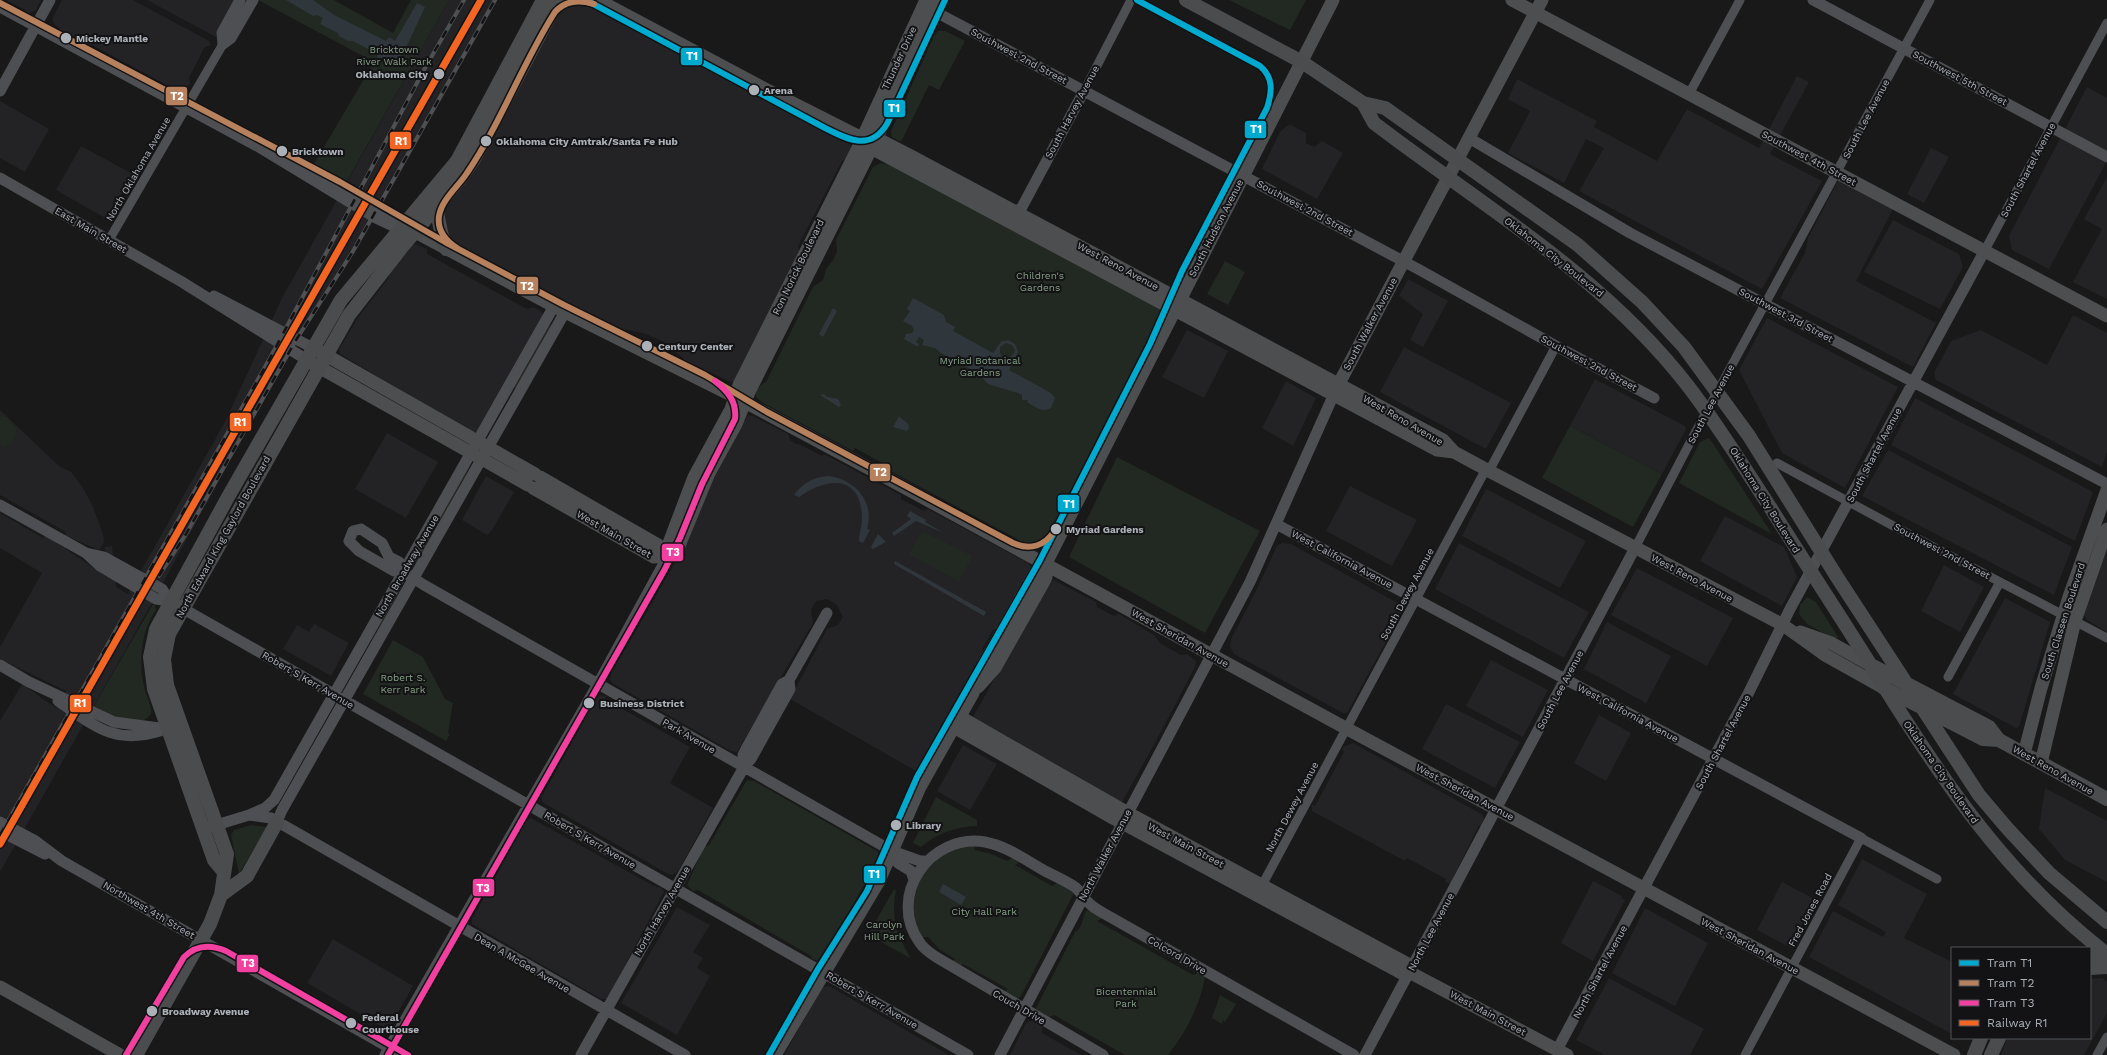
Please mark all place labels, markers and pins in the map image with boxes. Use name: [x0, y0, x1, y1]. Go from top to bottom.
marker: Mickey Mantle: [59, 31, 73, 45]
place label: Mickey Mantle: [76, 33, 148, 44]
marker: Oklahoma City: [432, 67, 446, 81]
place label: Oklahoma City: [355, 69, 428, 80]
marker: Arena: [747, 83, 761, 97]
place label: Arena: [764, 85, 793, 96]
marker: Oklahoma City Amtrak/Santa Fe Hub: [479, 134, 493, 148]
place label: Oklahoma City Amtrak/Santa Fe Hub: [496, 136, 678, 147]
marker: Bricktown: [275, 144, 289, 158]
place label: Bricktown: [292, 146, 343, 157]
marker: Century Center: [640, 339, 654, 353]
place label: Century Center: [658, 341, 734, 352]
marker: Myriad Gardens: [1049, 522, 1063, 536]
place label: Myriad Gardens: [1066, 524, 1144, 535]
marker: Business District: [582, 696, 596, 710]
place label: Business District: [600, 698, 684, 709]
marker: Library: [889, 818, 903, 832]
place label: Library: [906, 820, 942, 831]
marker: Broadway Avenue: [145, 1004, 159, 1018]
place label: Broadway Avenue: [162, 1006, 249, 1017]
place label: Federal Courthouse: [362, 1012, 419, 1035]
marker: Federal Courthouse: [344, 1016, 358, 1030]

